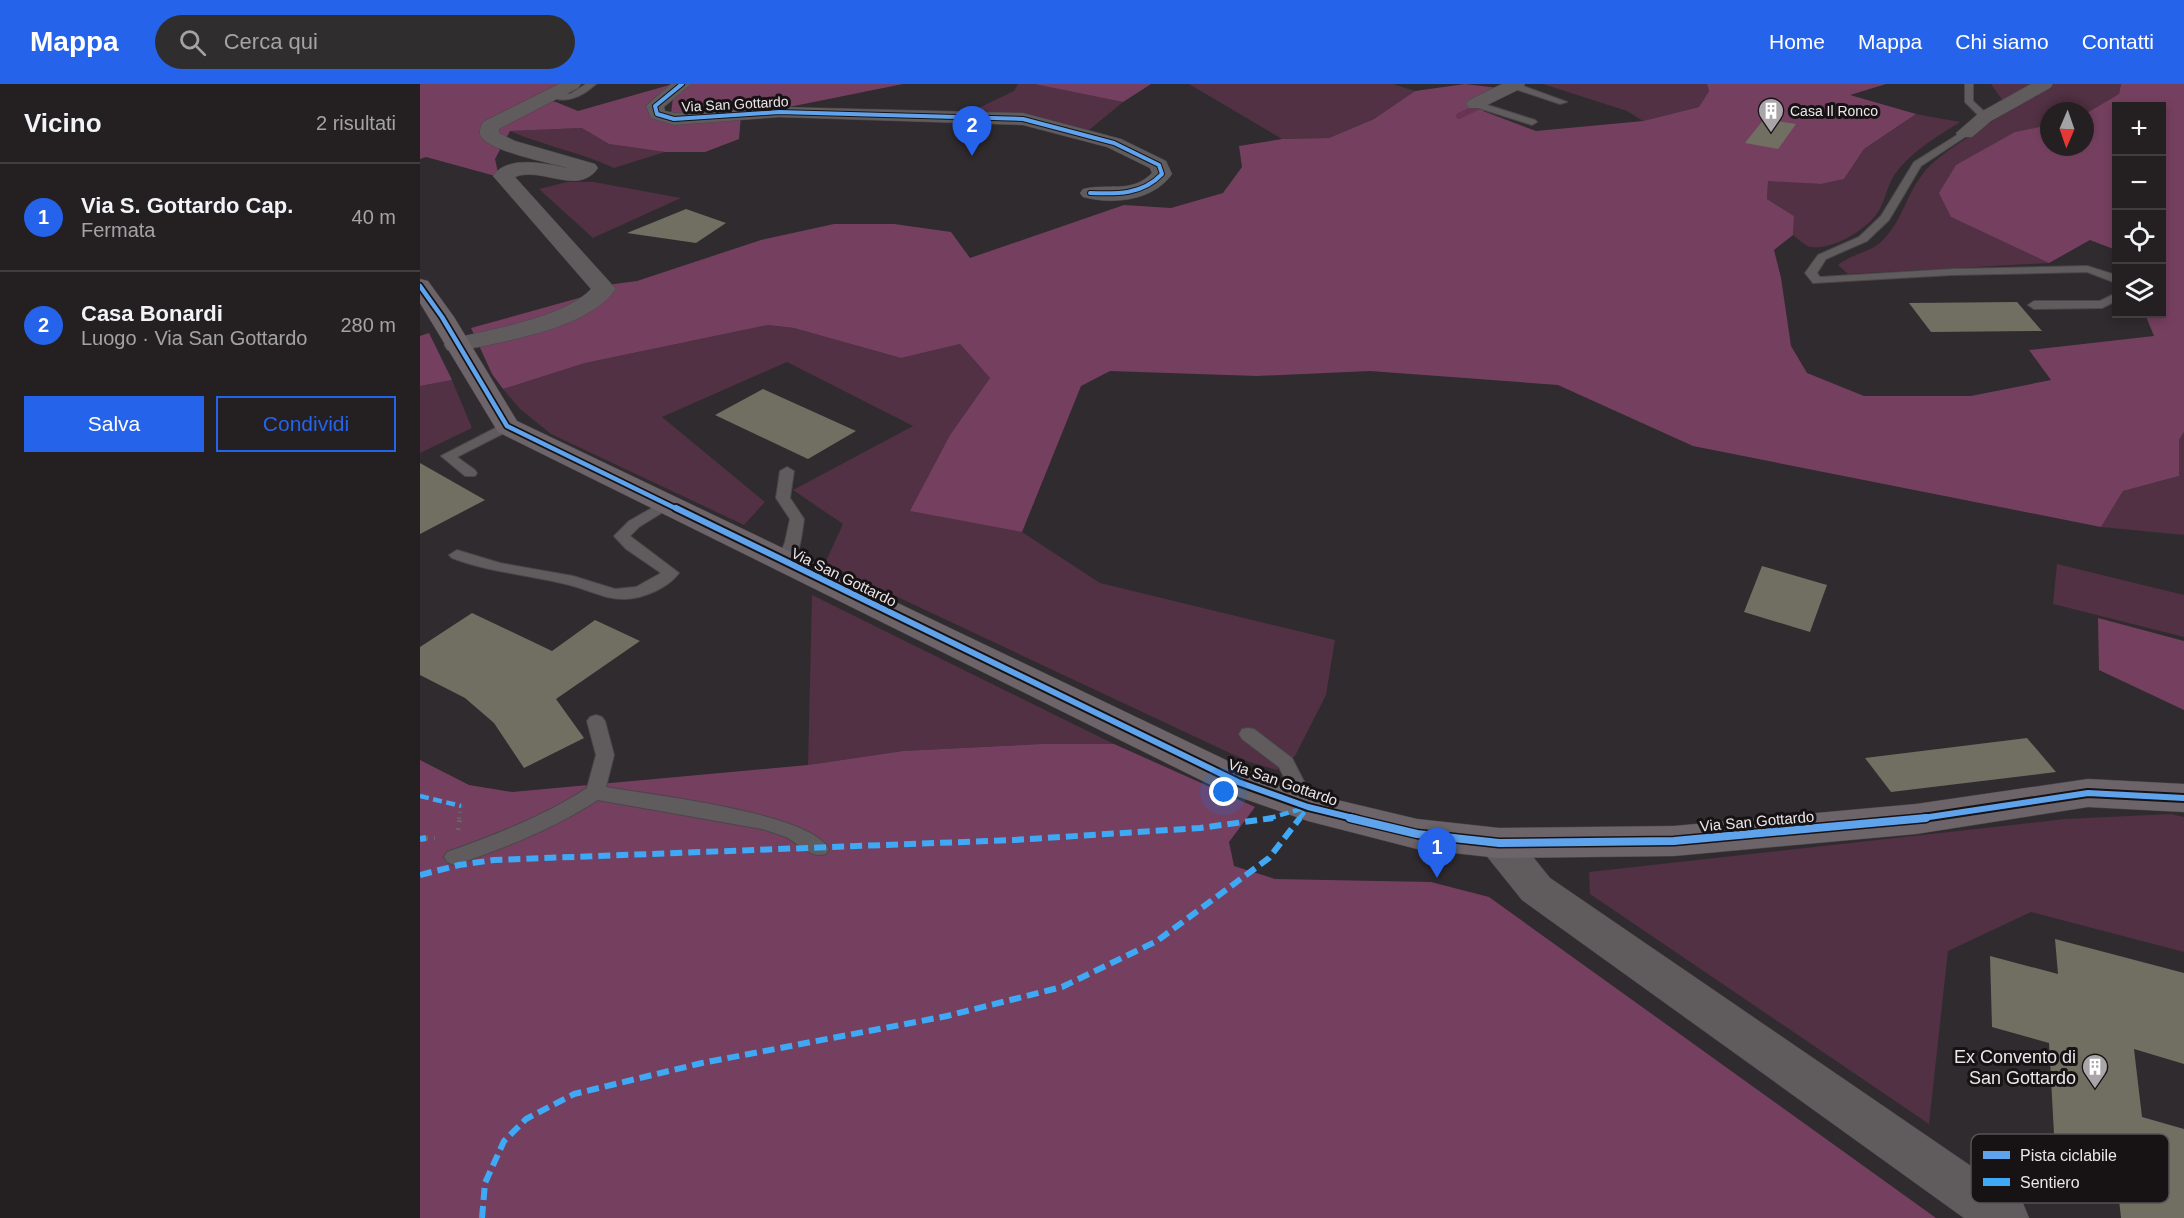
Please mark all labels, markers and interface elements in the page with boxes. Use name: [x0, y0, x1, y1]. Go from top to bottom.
search box: [155, 15, 575, 69]
text: Mappa: [30, 26, 119, 57]
icon: search: [176, 26, 209, 59]
text: Cerca qui: [224, 29, 318, 54]
text: Home: [1769, 30, 1825, 53]
text: Mappa: [1858, 30, 1922, 53]
text: Chi siamo: [1955, 30, 2049, 53]
text: Contatti: [2082, 30, 2154, 53]
street label: Via San Gottardo: [681, 93, 789, 115]
building icon: Casa Il Ronco: [1756, 96, 1786, 134]
north arrow: [2040, 102, 2094, 156]
map controls: [2112, 102, 2166, 318]
button: +: [2112, 102, 2166, 156]
place label: Casa Il Ronco: [1790, 103, 1878, 119]
pin: 2: [952, 106, 992, 156]
text: Vicino: [24, 108, 102, 138]
text: 2 risultati: [316, 112, 396, 134]
button: −: [2112, 156, 2166, 210]
text: Via S. Gottardo Cap.: [81, 193, 293, 218]
text: 1: [38, 206, 49, 228]
text: 40 m: [352, 206, 396, 228]
button: locate: [2112, 210, 2166, 264]
text: Fermata: [81, 219, 155, 241]
button: layers: [2112, 264, 2166, 318]
text: Casa Bonardi: [81, 301, 223, 326]
text: 2: [38, 314, 49, 336]
text: 280 m: [340, 314, 396, 336]
text: Luogo · Via San Gottardo: [81, 327, 307, 349]
button: Salva: [24, 396, 204, 452]
button: Condividi: [216, 396, 396, 452]
street label: Via San Gottardo: [789, 544, 899, 610]
street label: Via San Gottardo: [1226, 755, 1340, 809]
your location: [1209, 777, 1238, 806]
street label: Via San Gottardo: [1699, 808, 1815, 834]
pin: 1: [1418, 828, 1456, 878]
place label: Ex Convento di San Gottardo: [1954, 1047, 2076, 1088]
building icon: Ex Convento di San Gottardo: [2080, 1052, 2110, 1090]
legend: [1971, 1134, 2169, 1203]
text: Pista ciclabile: [2020, 1147, 2117, 1164]
text: Sentiero: [2020, 1174, 2080, 1191]

